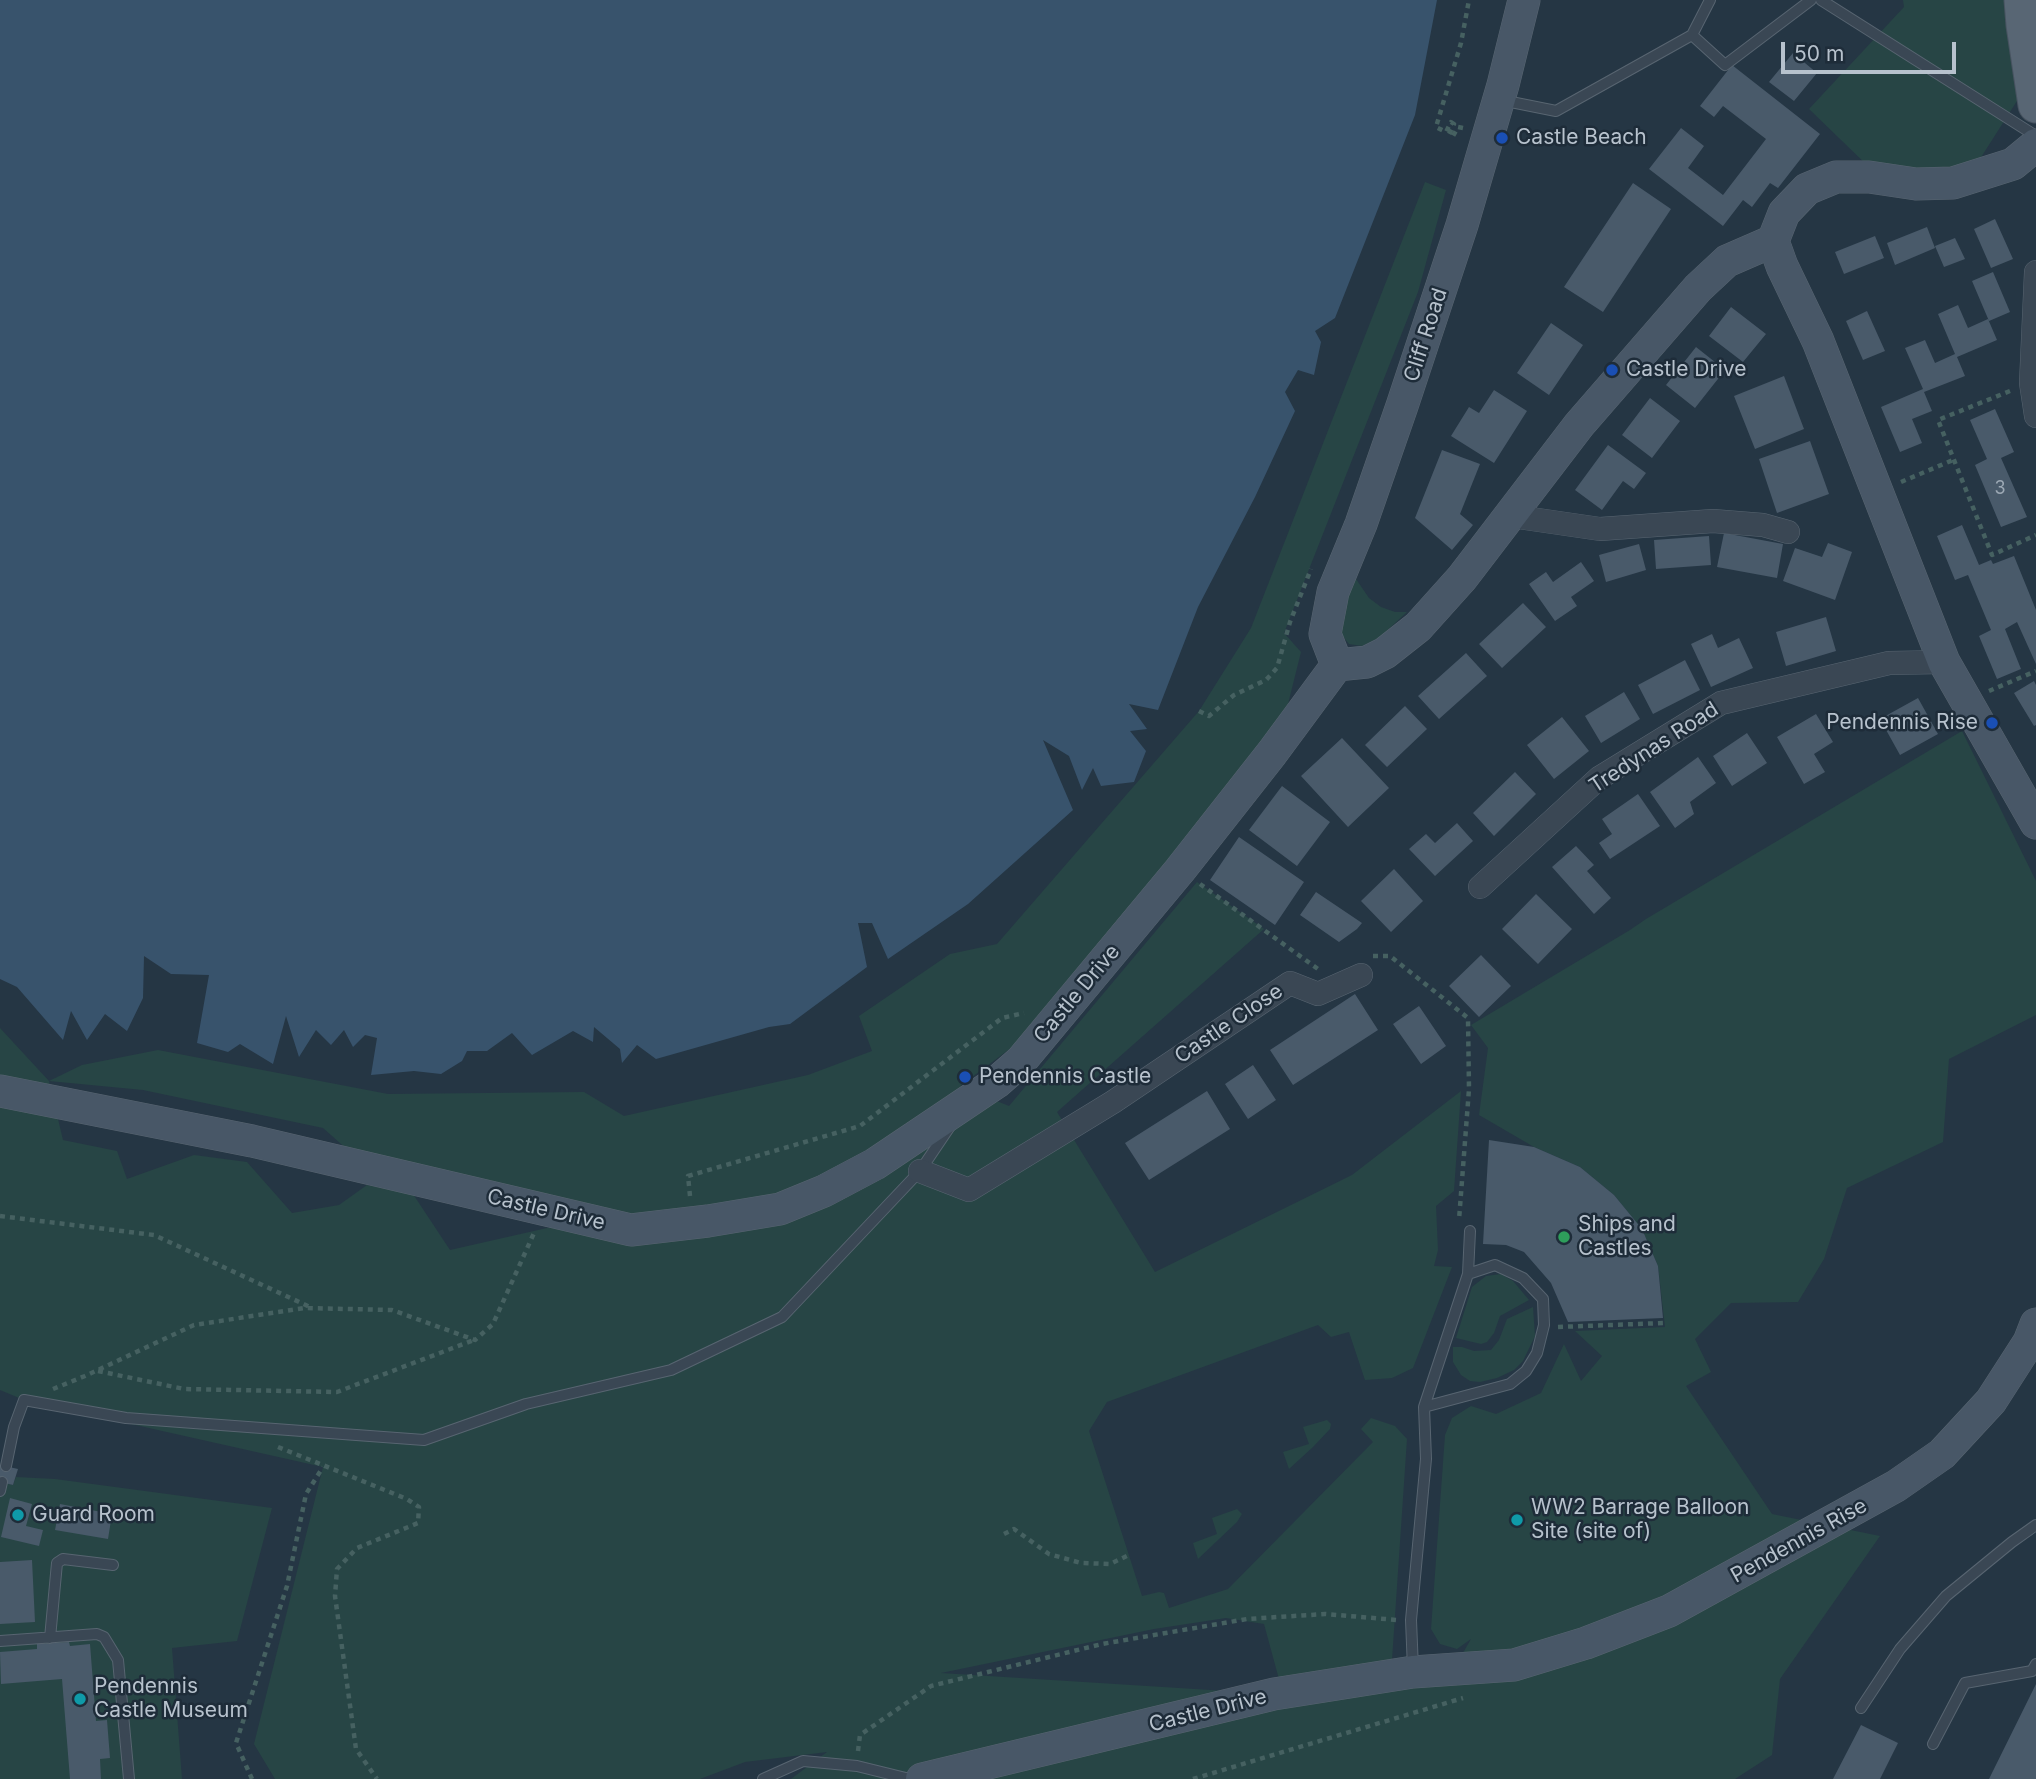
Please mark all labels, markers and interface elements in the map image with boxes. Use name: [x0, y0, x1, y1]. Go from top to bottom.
scale bar: [1784, 28, 1959, 72]
text: 50 m: [1794, 41, 1844, 66]
place label: Castle Beach: [1516, 125, 1647, 151]
marker: Castle Beach: [1494, 130, 1510, 146]
street label: Cliff Road: [1399, 285, 1453, 385]
place label: Castle Drive: [1626, 357, 1746, 383]
marker: Castle Drive: [1604, 362, 1620, 378]
house number: 3: [1994, 478, 2006, 500]
street label: Tredynas Road: [1585, 697, 1723, 799]
place label: Pendennis Rise: [1826, 710, 1978, 736]
marker: Pendennis Rise: [1984, 715, 2000, 731]
street label: Castle Drive: [1029, 940, 1125, 1048]
street label: Castle Close: [1170, 979, 1288, 1069]
place label: Pendennis Castle: [979, 1064, 1151, 1090]
marker: Pendennis Castle: [957, 1069, 973, 1085]
street label: Castle Drive: [484, 1184, 608, 1236]
place label: Ships and Castles: [1578, 1212, 1676, 1262]
marker: Ships and Castles: [1556, 1229, 1572, 1245]
street label: Pendennis Rise: [1726, 1493, 1872, 1589]
place label: WW2 Barrage Balloon Site (site of): [1531, 1495, 1749, 1545]
place label: Guard Room: [32, 1502, 155, 1528]
marker: Guard Room: [10, 1507, 26, 1523]
marker: WW2 Barrage Balloon Site (site of): [1509, 1512, 1525, 1528]
place label: Pendennis Castle Museum: [94, 1674, 248, 1724]
street label: Castle Drive: [1147, 1684, 1269, 1738]
marker: Pendennis Castle Museum: [72, 1691, 88, 1707]

